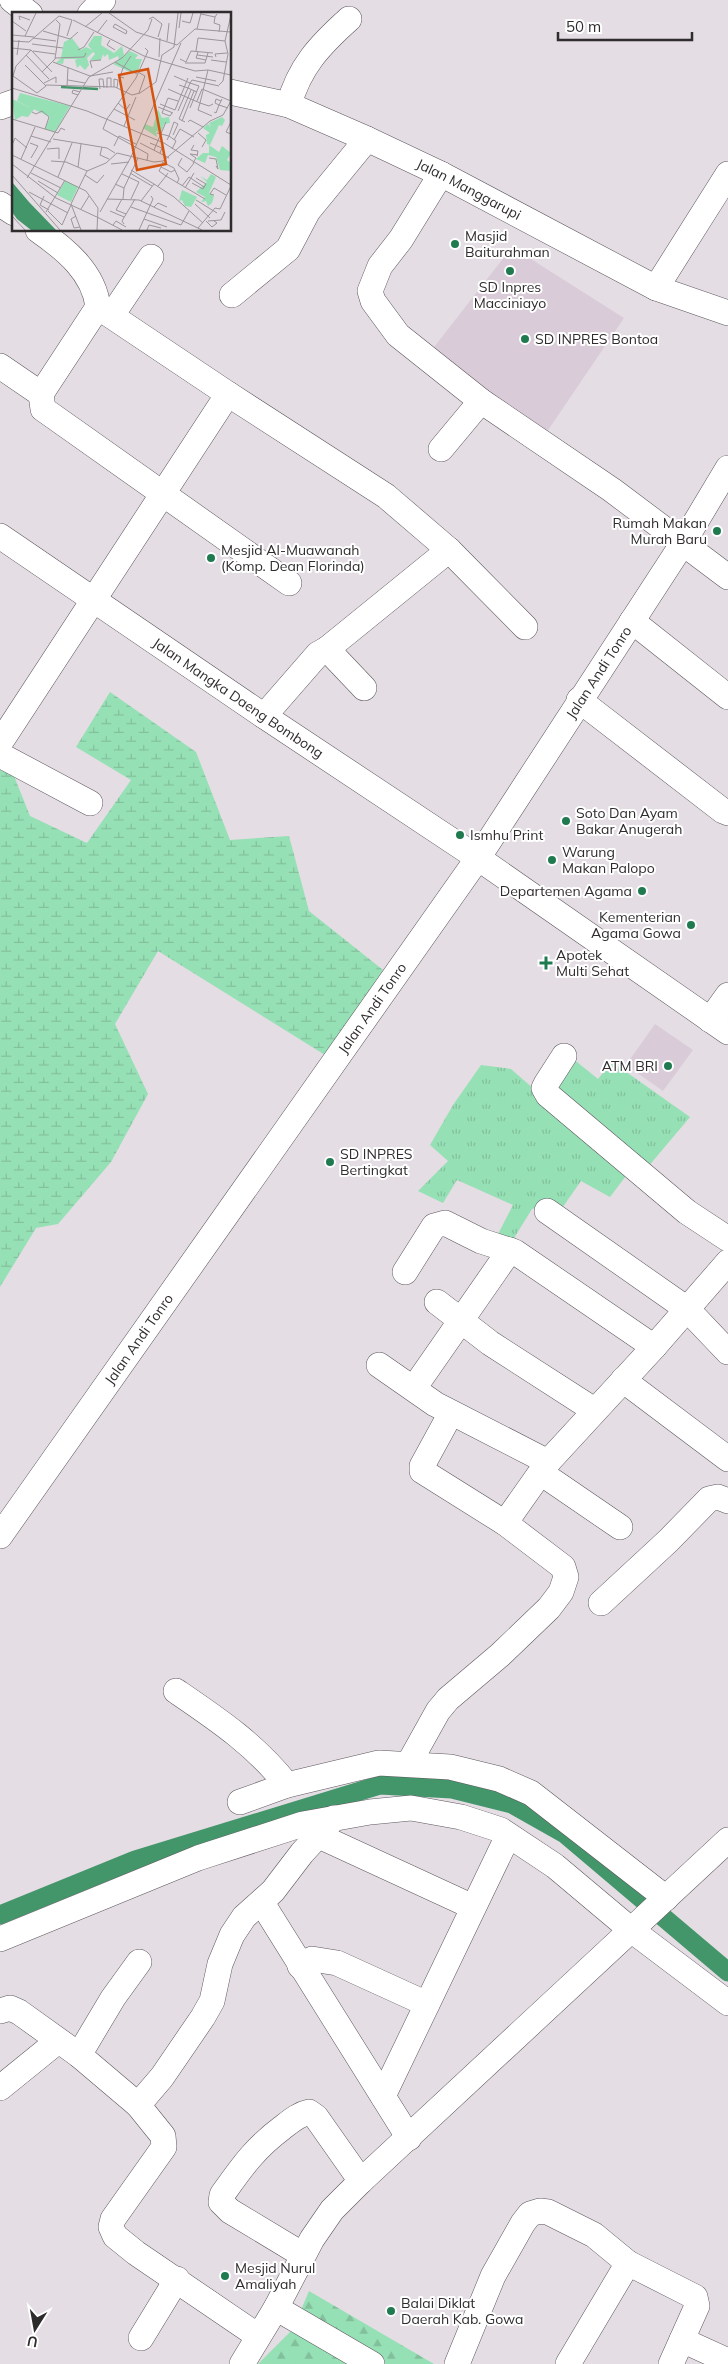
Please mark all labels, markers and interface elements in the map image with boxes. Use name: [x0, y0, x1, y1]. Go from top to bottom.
scale bar: [558, 10, 692, 42]
inset map: [12, 12, 231, 231]
text: 50 m: [566, 17, 601, 36]
street label: Jalan Manggarupi: [414, 155, 524, 224]
place label: Masjid Baiturahman: [465, 227, 550, 261]
marker: Masjid Baiturahman: [449, 238, 461, 250]
marker: SD Inpres Macciniayo: [504, 265, 516, 277]
place label: SD Inpres Macciniayo: [474, 278, 546, 312]
place label: SD INPRES Bontoa: [535, 330, 658, 348]
marker: SD INPRES Bontoa: [519, 333, 531, 345]
place label: Rumah Makan Murah Baru: [613, 514, 707, 548]
marker: Rumah Makan Murah Baru: [711, 525, 723, 537]
place label: Mesjid Al-Muawanah (Komp. Dean Florinda): [221, 541, 365, 575]
marker: Mesjid Al-Muawanah (Komp. Dean Florinda): [205, 552, 217, 564]
street label: Jalan Andi Tonro: [562, 623, 636, 722]
street label: Jalan Mangka Daeng Bombong: [149, 634, 327, 762]
place label: Soto Dan Ayam Bakar Anugerah: [576, 804, 682, 838]
marker: Soto Dan Ayam Bakar Anugerah: [560, 815, 572, 827]
place label: Ismhu Print: [470, 826, 543, 844]
marker: Ismhu Print: [454, 829, 466, 841]
place label: Warung Makan Palopo: [562, 843, 655, 877]
marker: Warung Makan Palopo: [546, 854, 558, 866]
place label: Departemen Agama: [500, 882, 632, 900]
marker: Departemen Agama: [636, 885, 648, 897]
place label: Kementerian Agama Gowa: [591, 908, 681, 942]
marker: Kementerian Agama Gowa: [685, 919, 697, 931]
place label: Apotek Multi Sehat: [556, 946, 629, 980]
marker: Apotek Multi Sehat: [540, 957, 552, 969]
street label: Jalan Andi Tonro: [334, 959, 410, 1057]
place label: ATM BRI: [602, 1057, 658, 1075]
marker: ATM BRI: [662, 1060, 674, 1072]
place label: SD INPRES Bertingkat: [340, 1145, 413, 1179]
marker: SD INPRES Bertingkat: [324, 1156, 336, 1168]
street label: Jalan Andi Tonro: [101, 1290, 177, 1388]
place label: Mesjid Nurul Amaliyah: [235, 2259, 315, 2293]
marker: Mesjid Nurul Amaliyah: [219, 2270, 231, 2282]
place label: Balai Diklat Daerah Kab. Gowa: [401, 2294, 524, 2328]
north arrow: [10, 2304, 60, 2354]
marker: Balai Diklat Daerah Kab. Gowa: [385, 2305, 397, 2317]
text: U: [26, 2332, 39, 2352]

